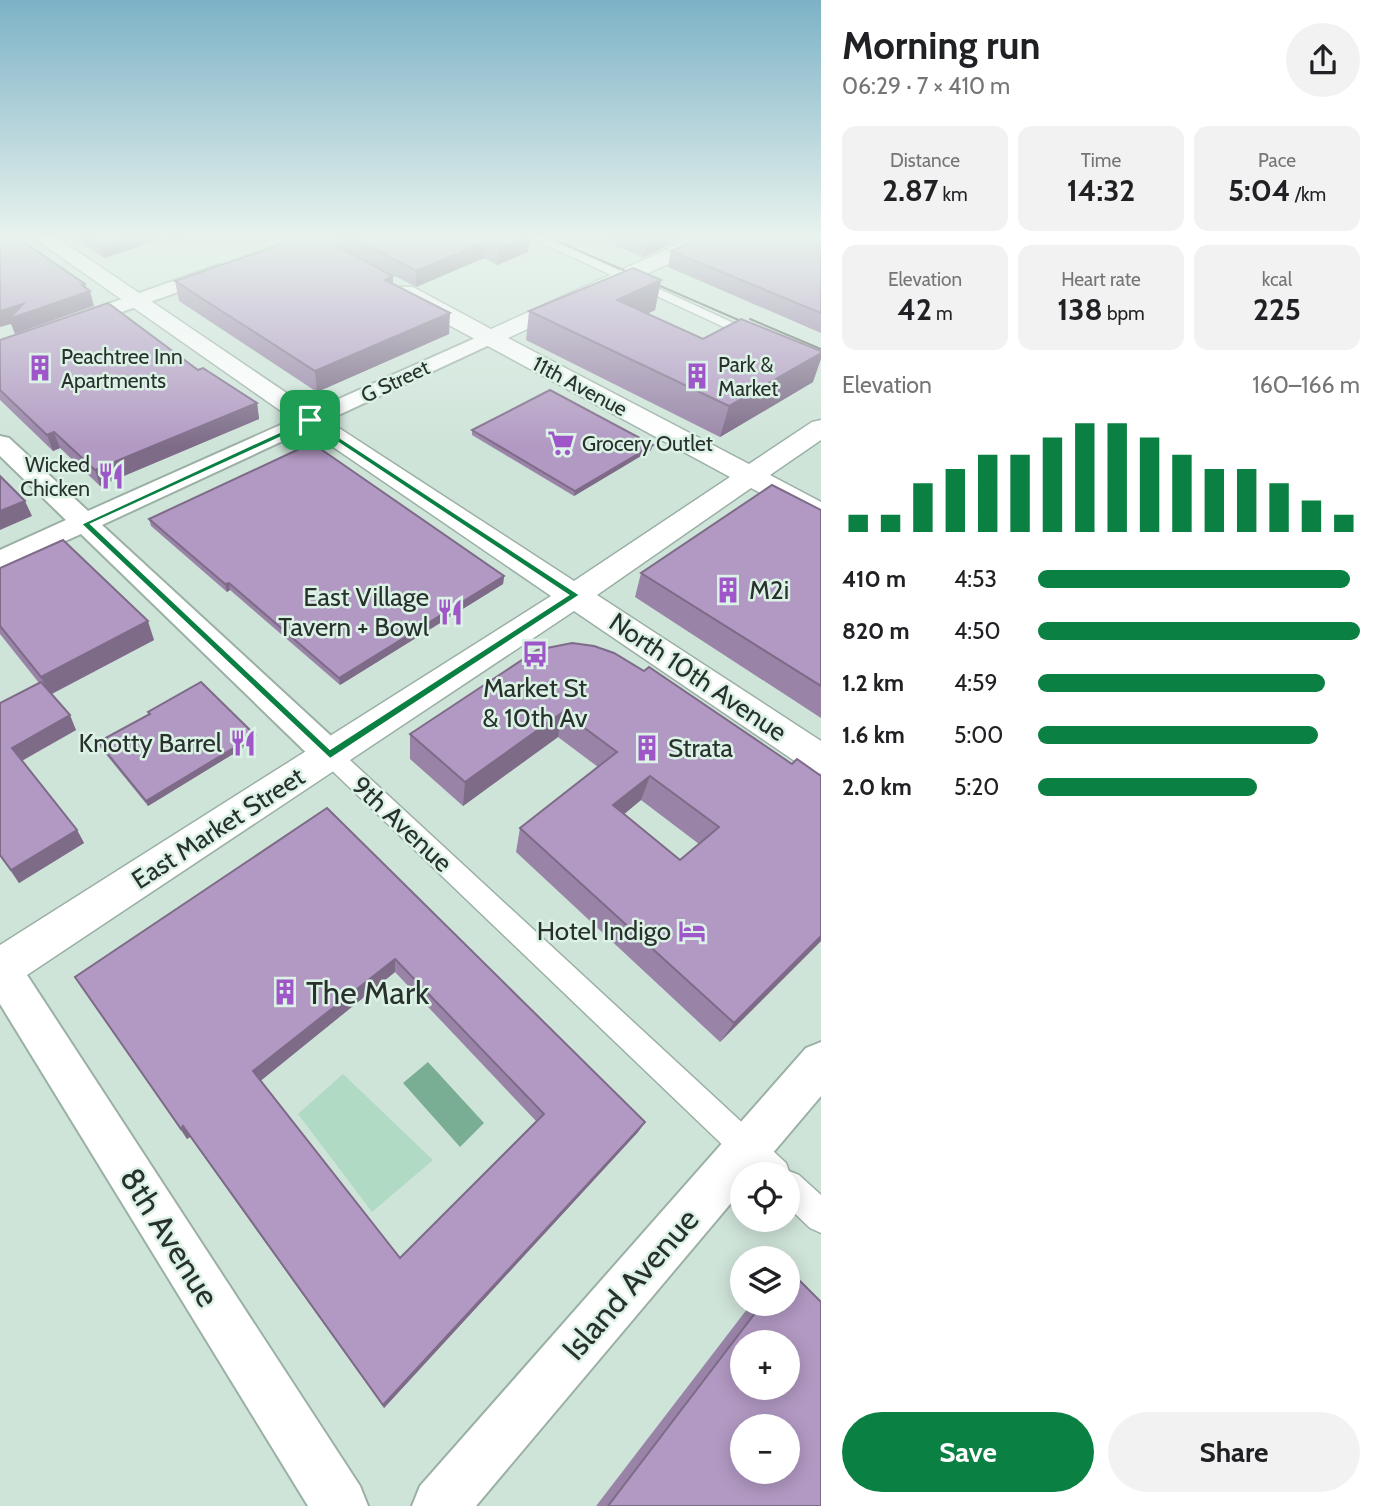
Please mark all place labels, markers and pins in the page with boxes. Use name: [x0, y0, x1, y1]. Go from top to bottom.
place label: Peachtree Inn Apartments: [61, 344, 183, 393]
place label: Park & Market: [718, 352, 778, 401]
building icon: Peachtree Inn Apartments: [25, 353, 55, 383]
building icon: Park & Market: [682, 361, 712, 391]
pin: [280, 390, 340, 450]
supermarket icon: Grocery Outlet: [546, 428, 576, 458]
place label: Grocery Outlet: [582, 431, 713, 456]
place label: Wicked Chicken: [20, 452, 90, 501]
restaurant icon: Wicked Chicken: [96, 461, 126, 491]
place label: M2i: [749, 574, 789, 606]
building icon: M2i: [713, 575, 743, 605]
place label: East Village Tavern + Bowl: [278, 581, 429, 643]
restaurant icon: East Village Tavern + Bowl: [435, 597, 465, 627]
bus stop icon: Market St & 10th Av: [520, 639, 550, 669]
place label: Market St & 10th Av: [483, 672, 588, 734]
place label: Knotty Barrel: [79, 727, 222, 759]
restaurant icon: Knotty Barrel: [228, 728, 258, 758]
place label: Strata: [668, 732, 734, 764]
building icon: Strata: [632, 733, 662, 763]
place label: Hotel Indigo: [537, 915, 671, 947]
hotel icon: Hotel Indigo: [677, 916, 707, 946]
place label: The Mark: [306, 973, 430, 1012]
building icon: The Mark: [270, 977, 300, 1007]

